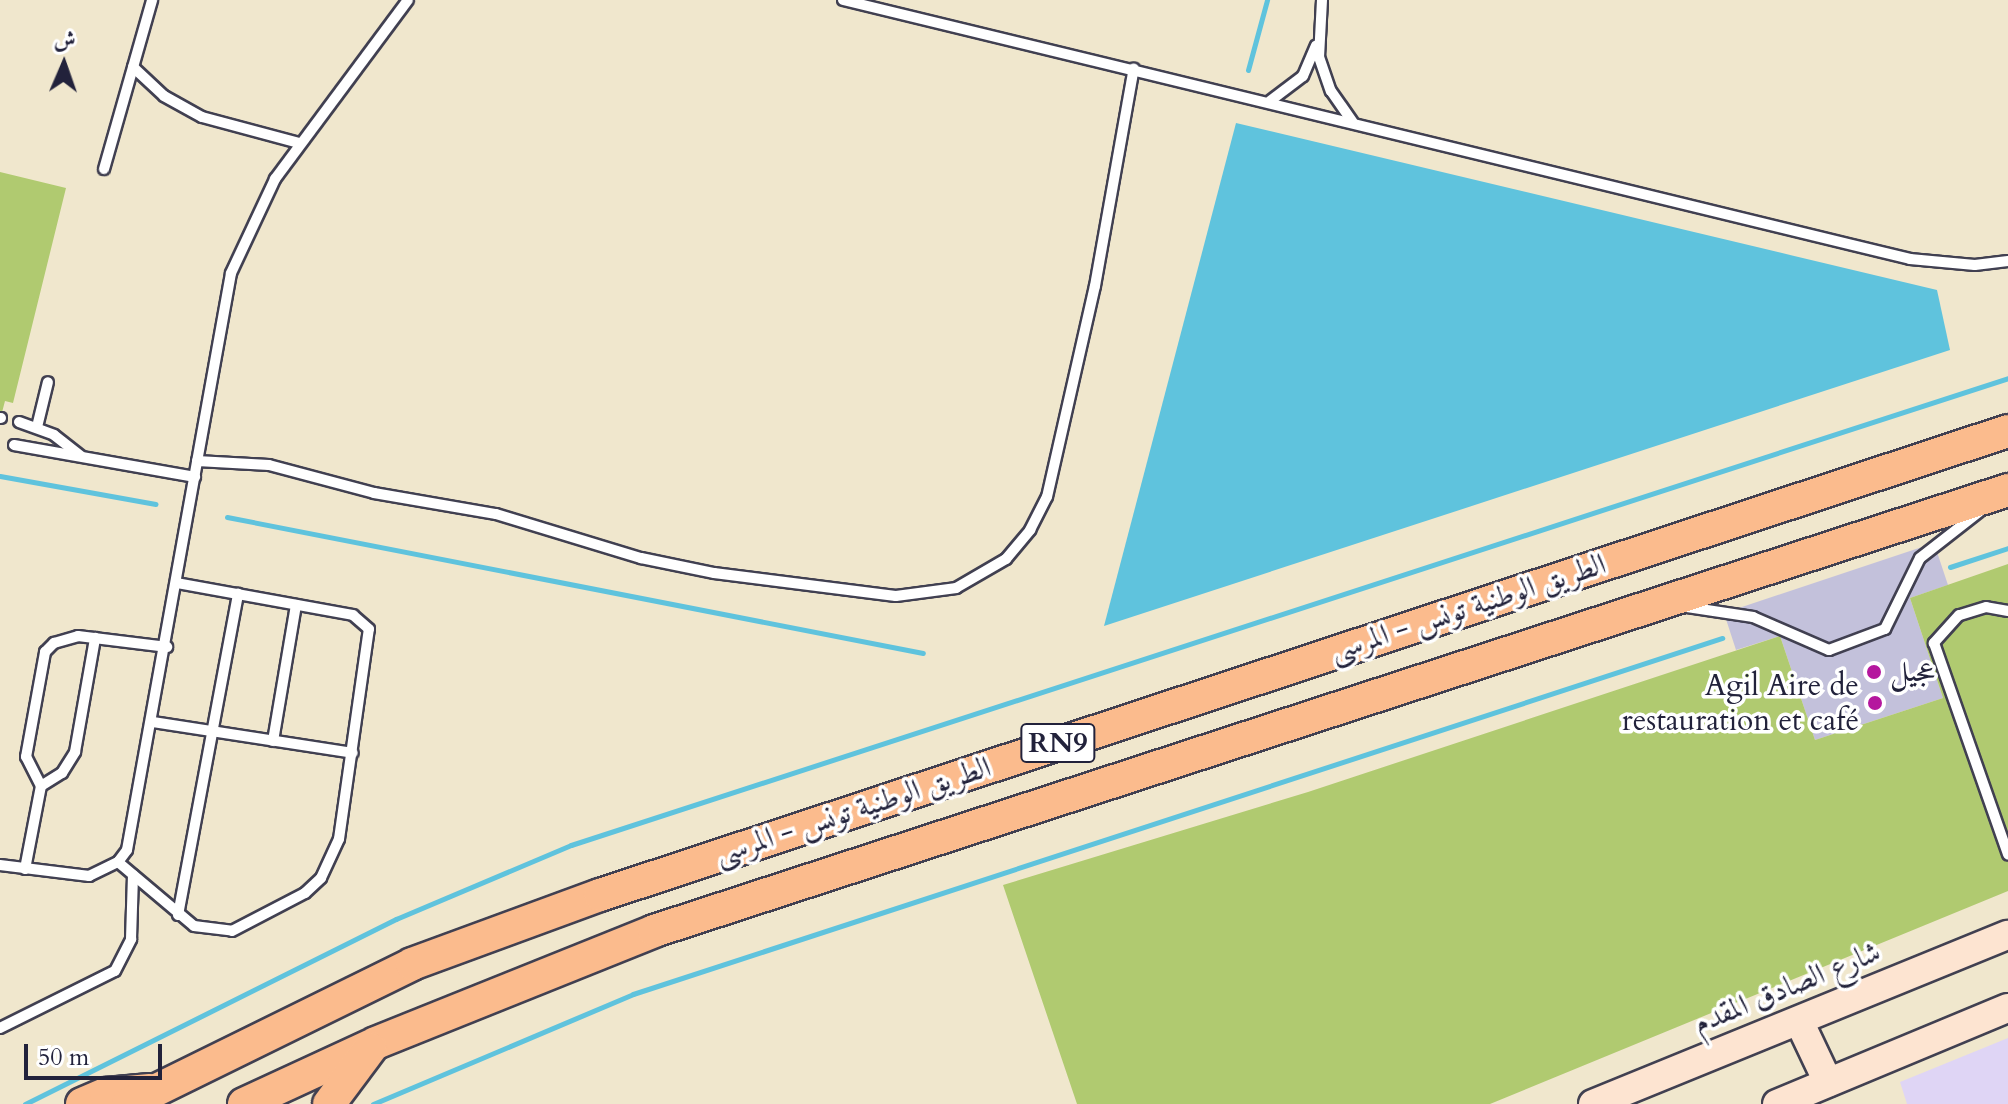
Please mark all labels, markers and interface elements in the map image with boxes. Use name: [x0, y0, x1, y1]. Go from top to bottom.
north arrow: [24, 24, 104, 104]
text: ش: [53, 25, 76, 55]
street label: الطريق الوطنية تونس - المرسى: [1325, 546, 1611, 670]
place label: عجيل: [1890, 654, 1935, 690]
marker: عجيل: [1865, 663, 1883, 681]
place label: Agil Aire de restauration et café: [1622, 668, 1859, 738]
marker: Agil Aire de restauration et café: [1866, 694, 1884, 712]
road number: RN9: [1020, 719, 1096, 767]
street label: الطريق الوطنية تونس - المرسى: [710, 749, 996, 873]
street label: شارع الصادق المقدم: [1688, 934, 1886, 1042]
scale bar: [28, 1028, 166, 1078]
text: 50 m: [38, 1041, 89, 1074]

